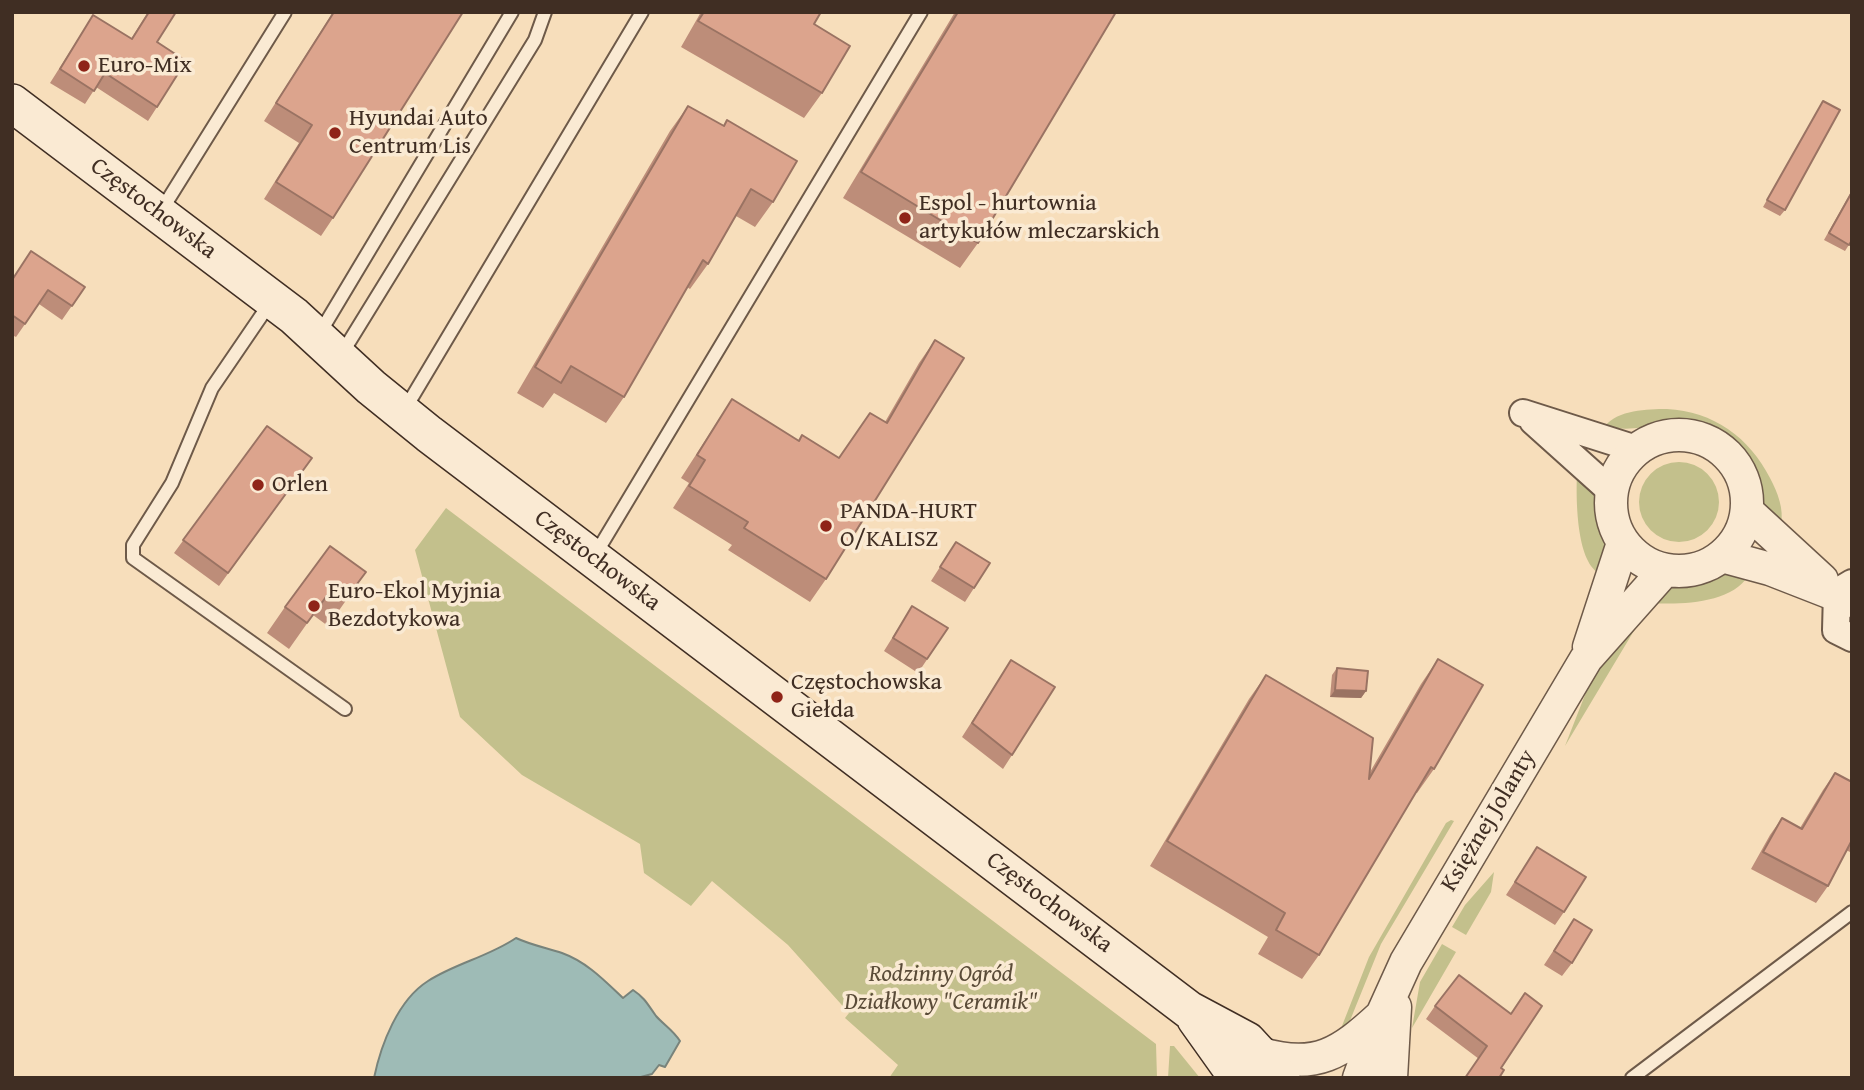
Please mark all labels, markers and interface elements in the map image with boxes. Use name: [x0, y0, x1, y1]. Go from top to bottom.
place label: Euro-Mix: [98, 52, 192, 80]
marker: Euro-Mix: [76, 58, 92, 74]
place label: Hyundai Auto Centrum Lis: [349, 105, 488, 161]
marker: Hyundai Auto Centrum Lis: [327, 125, 343, 141]
street label: Częstochowska: [84, 152, 222, 266]
place label: Espol - hurtownia artykułów mleczarskich: [919, 190, 1160, 246]
marker: Espol - hurtownia artykułów mleczarskich: [897, 210, 913, 226]
place label: Orlen: [272, 471, 328, 499]
marker: Orlen: [250, 477, 266, 493]
place label: PANDA-HURT O/KALISZ: [840, 498, 977, 554]
street label: Częstochowska: [528, 504, 666, 618]
marker: PANDA-HURT O/KALISZ: [818, 518, 834, 534]
place label: Euro-Ekol Myjnia Bezdotykowa: [328, 578, 501, 634]
marker: Euro-Ekol Myjnia Bezdotykowa: [306, 598, 322, 614]
place label: Częstochowska Giełda: [791, 669, 942, 725]
marker: Częstochowska Giełda: [769, 689, 785, 705]
street label: Księżnej Jolanty: [1435, 745, 1543, 897]
street label: Częstochowska: [980, 846, 1118, 960]
park label: Rodzinny Ogród Działkowy "Ceramik": [844, 961, 1038, 1017]

